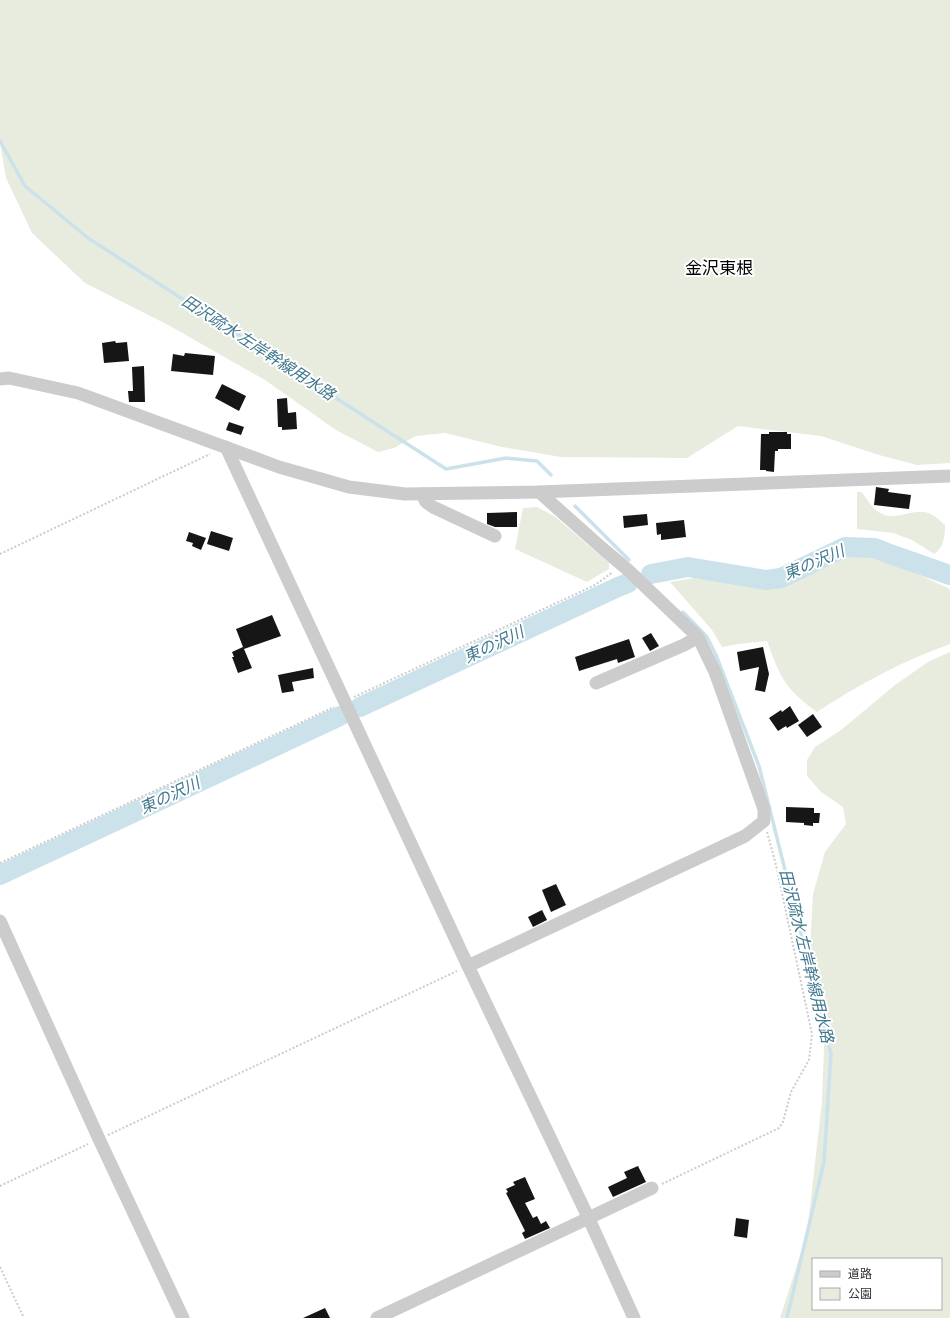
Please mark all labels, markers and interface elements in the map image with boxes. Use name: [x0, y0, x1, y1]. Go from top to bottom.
district label: 金沢東根: [685, 259, 753, 277]
water label: 田沢疏水 左岸幹線用水路: [179, 292, 339, 404]
water label: 東の沢川: [781, 541, 848, 583]
water label: 東の沢川: [461, 622, 528, 666]
water label: 東の沢川: [137, 773, 204, 817]
water label: 田沢疏水 左岸幹線用水路: [777, 867, 837, 1046]
legend: [812, 1258, 942, 1310]
text: 道路: [848, 1267, 872, 1280]
text: 公園: [848, 1288, 872, 1300]

